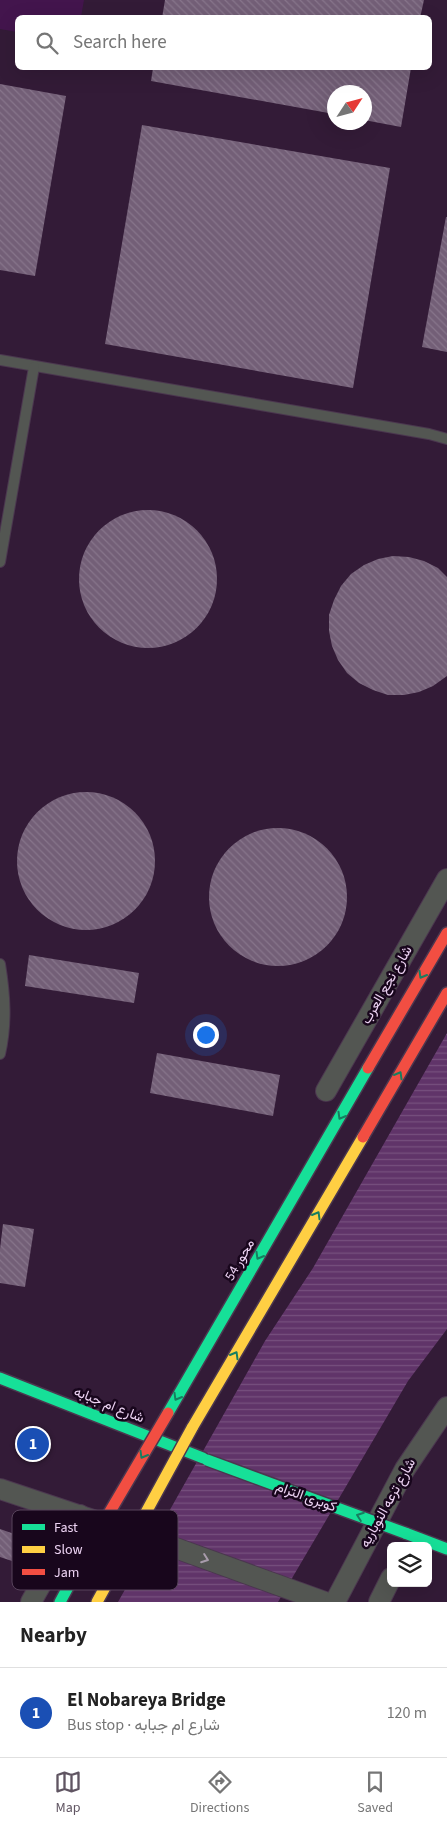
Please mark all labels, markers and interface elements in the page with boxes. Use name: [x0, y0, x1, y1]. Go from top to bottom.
search box: [15, 15, 432, 70]
icon: search: [33, 29, 61, 57]
text: Search here: [73, 29, 167, 56]
north arrow: [327, 85, 372, 130]
street label: شارع نجع العرب: [356, 942, 418, 1028]
one-way arrow: [419, 970, 429, 979]
your location: [193, 1022, 219, 1048]
one-way arrow: [392, 1072, 402, 1081]
one-way arrow: [337, 1110, 347, 1119]
one-way arrow: [310, 1212, 320, 1221]
street label: محور 54: [220, 1236, 260, 1284]
one-way arrow: [256, 1251, 266, 1260]
one-way arrow: [228, 1352, 238, 1361]
street label: شارع ام جبابه: [71, 1382, 147, 1428]
one-way arrow: [174, 1391, 184, 1400]
pin: 1: [17, 1425, 49, 1463]
one-way arrow: [140, 1450, 150, 1459]
street label: شارع ترعه النوباريه: [355, 1455, 421, 1551]
street label: كوبرى الترام: [273, 1477, 339, 1517]
legend: [12, 1510, 178, 1590]
one-way arrow: [356, 1512, 364, 1522]
text: Fast: [54, 1518, 78, 1538]
text: Slow: [54, 1540, 83, 1560]
map controls: [387, 1542, 432, 1587]
button: layers: [387, 1542, 432, 1587]
one-way arrow: [200, 1553, 209, 1563]
text: Jam: [54, 1563, 79, 1583]
text: Nearby: [20, 1620, 87, 1650]
text: El Nobareya Bridge: [67, 1687, 226, 1714]
text: 1: [32, 1702, 40, 1724]
text: 120 m: [387, 1702, 427, 1724]
text: Bus stop · شارع ام جبابه: [67, 1714, 220, 1736]
tab: Map: [54, 1768, 82, 1818]
tab: Directions: [190, 1768, 249, 1818]
tab: Saved: [357, 1768, 393, 1818]

